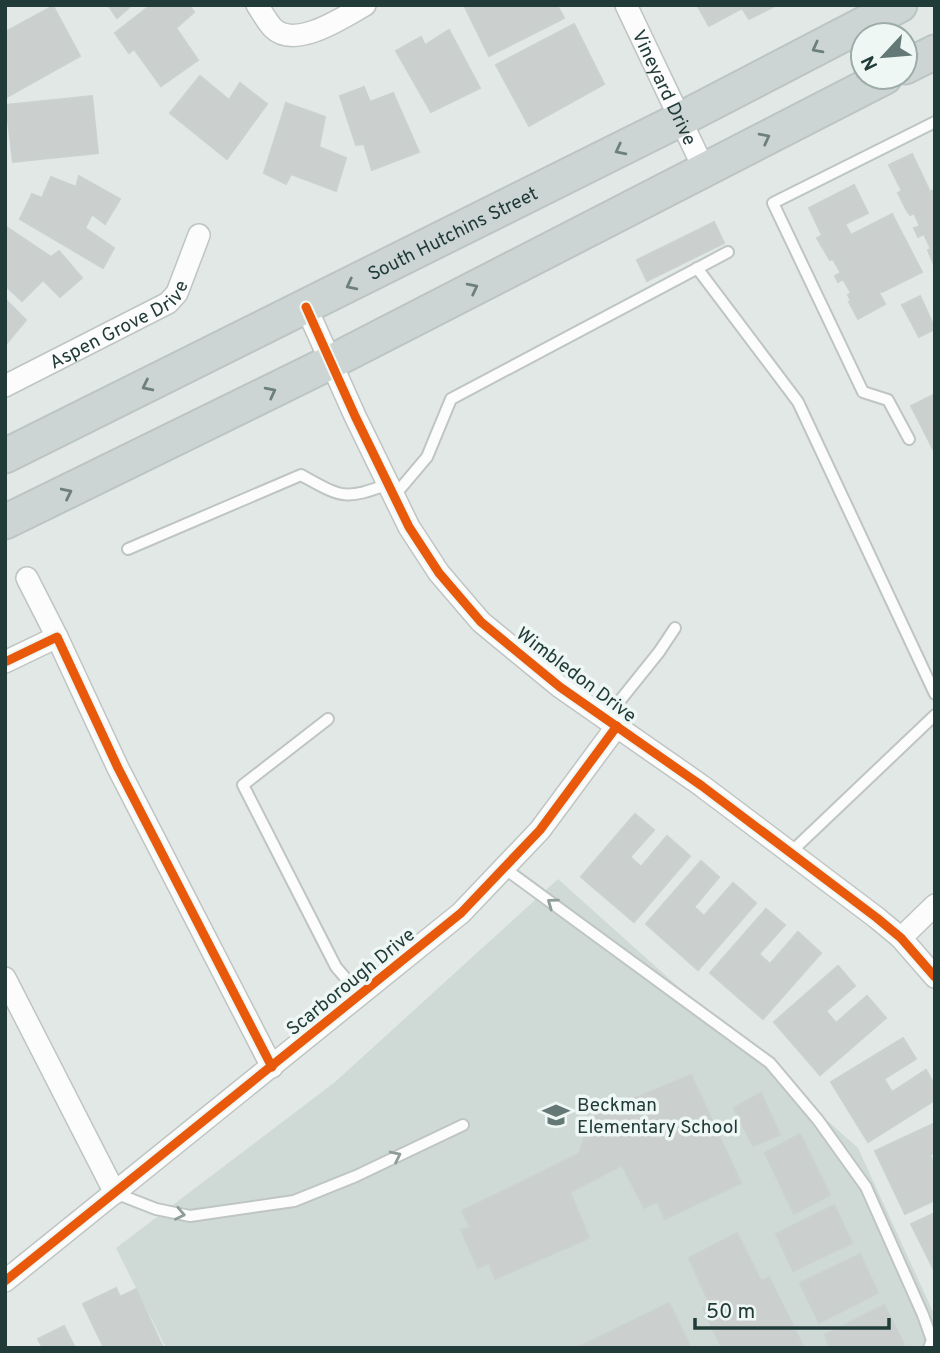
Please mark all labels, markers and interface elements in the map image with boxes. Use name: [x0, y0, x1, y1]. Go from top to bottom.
north arrow: [849, 21, 919, 91]
street label: Vineyard Drive: [626, 26, 701, 150]
one-way arrow: [812, 40, 825, 53]
text: N: [857, 51, 884, 74]
one-way arrow: [758, 132, 770, 146]
one-way arrow: [615, 141, 627, 155]
street label: South Hutchins Street: [364, 182, 542, 287]
one-way arrow: [346, 276, 358, 290]
street label: Aspen Grove Drive: [46, 278, 195, 375]
one-way arrow: [466, 283, 478, 297]
one-way arrow: [142, 377, 154, 391]
one-way arrow: [264, 387, 276, 401]
one-way arrow: [60, 487, 72, 501]
street label: Wimbledon Drive: [511, 623, 641, 729]
one-way arrow: [547, 899, 560, 911]
street label: Scarborough Drive: [282, 923, 420, 1042]
place label: Beckman Elementary School: [577, 1094, 738, 1140]
school or university icon: Beckman Elementary School: [541, 1100, 571, 1130]
one-way arrow: [389, 1151, 401, 1165]
one-way arrow: [174, 1205, 186, 1220]
scale bar: [695, 1286, 889, 1330]
text: 50 m: [706, 1299, 755, 1326]

